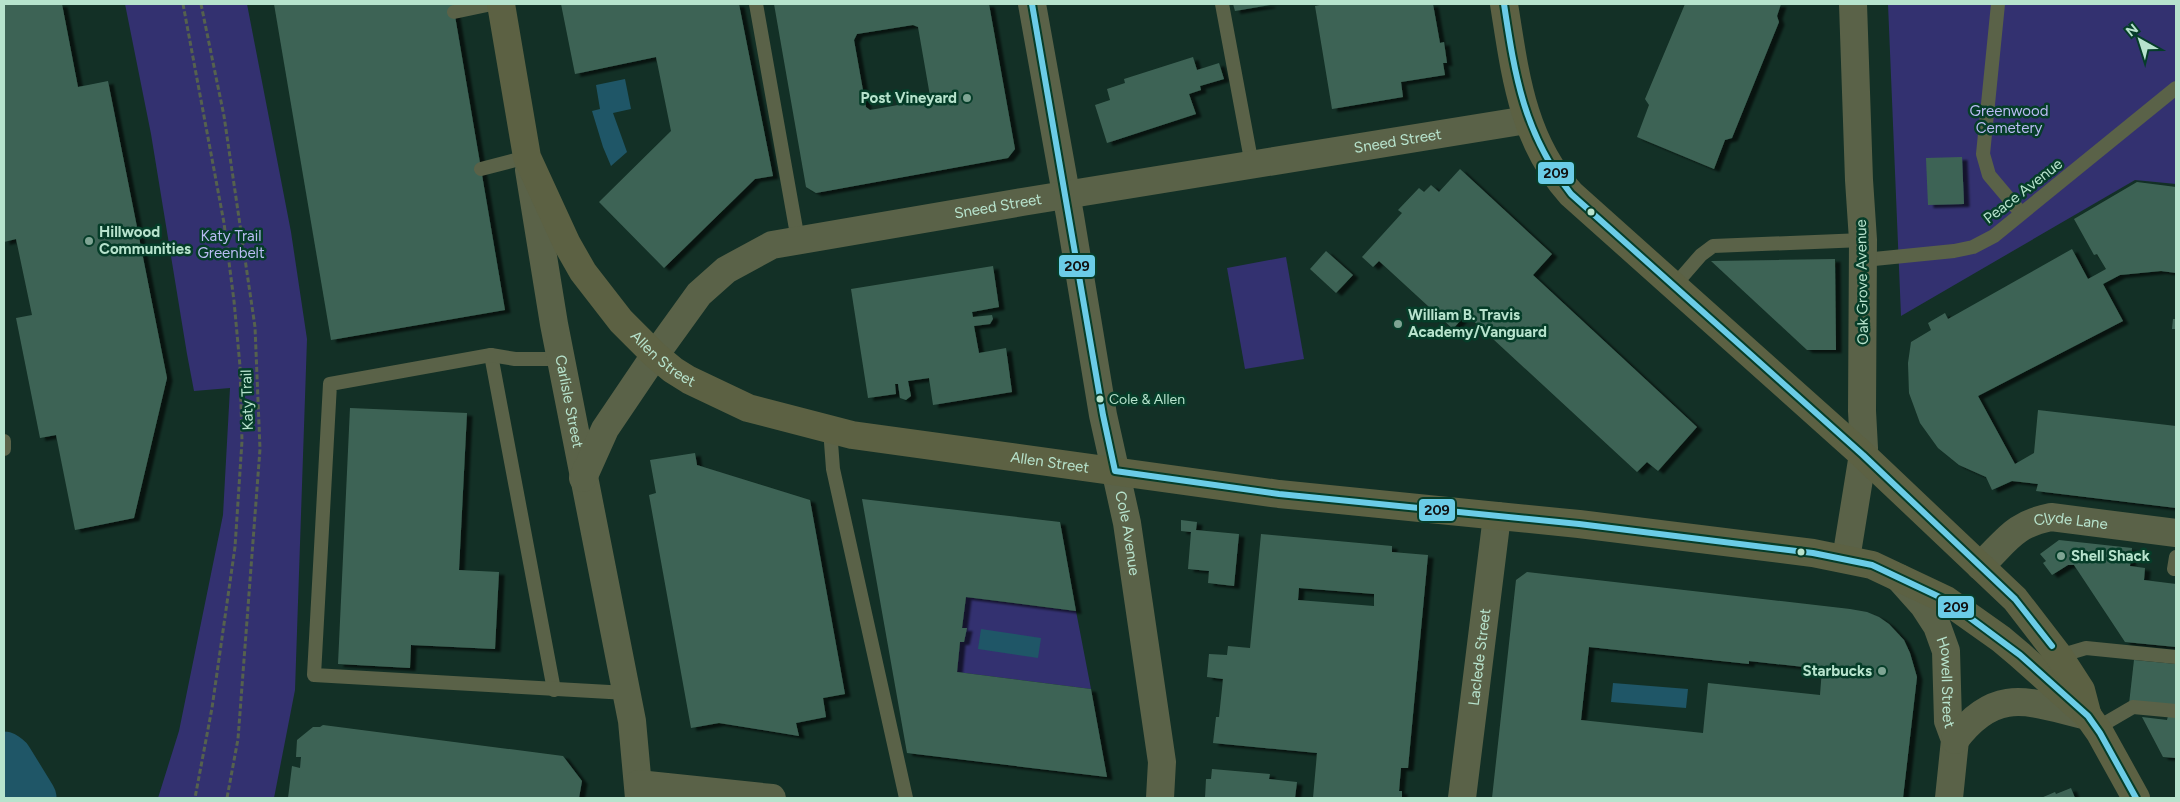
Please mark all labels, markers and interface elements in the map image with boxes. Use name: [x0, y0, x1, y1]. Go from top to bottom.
north arrow: [2115, 15, 2165, 65]
text: N: [2123, 20, 2142, 40]
place label: Post Vineyard: [861, 89, 957, 107]
marker: Post Vineyard: [961, 92, 973, 104]
park label: Greenwood Cemetery: [1970, 102, 2048, 137]
street label: Sneed Street: [1353, 125, 1443, 157]
street label: Peace Avenue: [1980, 155, 2066, 227]
line badge: 209: [1537, 161, 1575, 185]
text: 209: [1543, 165, 1569, 182]
street label: Sneed Street: [953, 190, 1043, 223]
unlabelled marker: [1586, 207, 1596, 217]
street label: Oak Grove Avenue: [1852, 219, 1872, 345]
place label: Hillwood Communities: [99, 223, 191, 258]
park label: Katy Trail Greenbelt: [197, 227, 265, 262]
marker: Hillwood Communities: [83, 235, 95, 247]
line badge: 209: [1058, 254, 1096, 278]
text: 209: [1064, 258, 1090, 275]
place label: William B. Travis Academy/Vanguard: [1408, 306, 1547, 341]
marker: William B. Travis Academy/Vanguard: [1392, 318, 1404, 330]
street label: Allen Street: [627, 327, 699, 391]
street label: Carlisle Street: [551, 353, 587, 450]
street label: Katy Trail: [237, 369, 257, 431]
place label: Cole & Allen: [1109, 391, 1185, 408]
marker: Cole & Allen: [1095, 394, 1105, 404]
street label: Allen Street: [1009, 448, 1091, 477]
street label: Cole Avenue: [1111, 489, 1144, 577]
line badge: 209: [1418, 498, 1456, 522]
text: 209: [1424, 502, 1450, 519]
street label: Clyde Lane: [2031, 508, 2109, 533]
unlabelled marker: [1796, 547, 1806, 557]
place label: Shell Shack: [2071, 547, 2150, 565]
marker: Shell Shack: [2055, 550, 2067, 562]
line badge: 209: [1937, 595, 1975, 619]
text: 209: [1943, 599, 1969, 616]
street label: Laclede Street: [1465, 607, 1494, 707]
street label: Howell Street: [1932, 634, 1959, 731]
place label: Starbucks: [1803, 662, 1872, 680]
marker: Starbucks: [1876, 665, 1888, 677]

